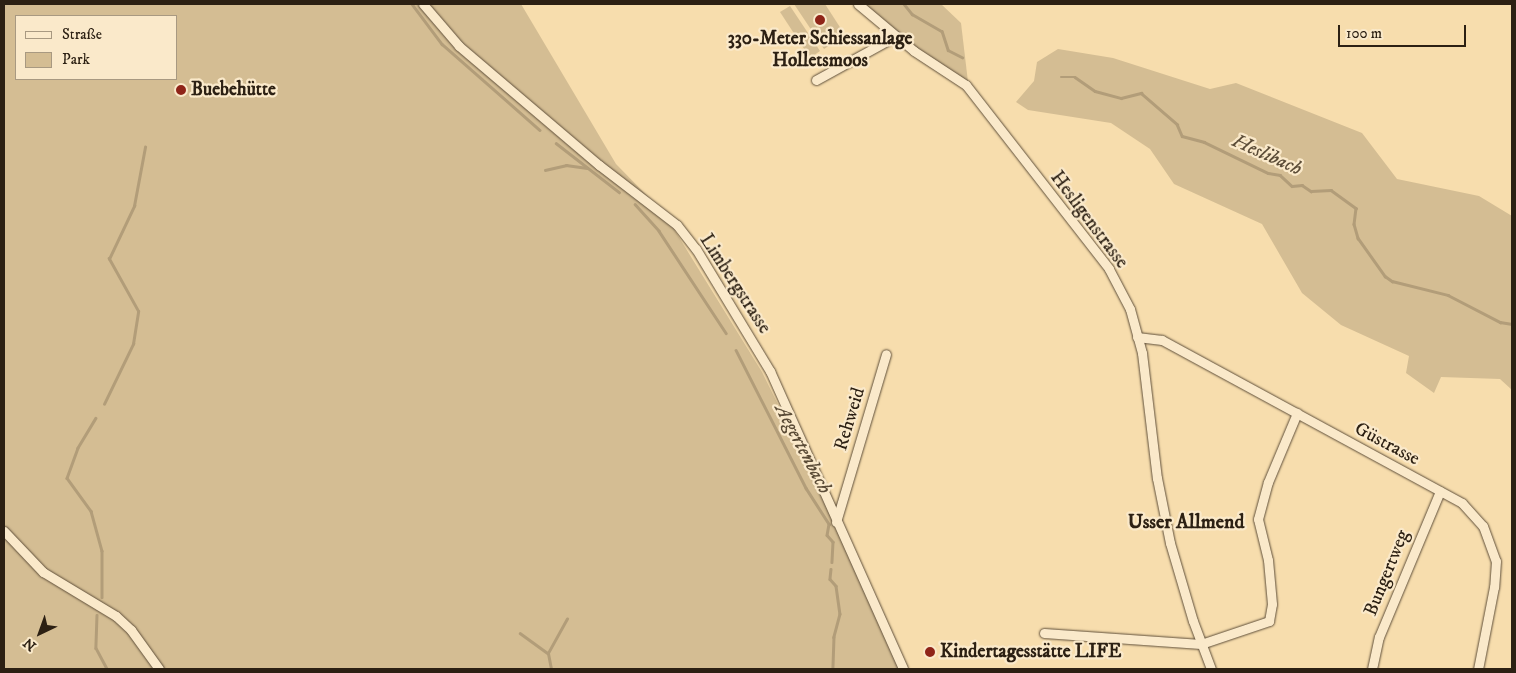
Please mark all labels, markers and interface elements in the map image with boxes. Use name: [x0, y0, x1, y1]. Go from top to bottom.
marker: 330-Meter Schiessanlage Holletsmoos: [814, 14, 826, 26]
legend: [15, 15, 178, 80]
scale bar: [1341, 15, 1468, 47]
text: 100 m: [1346, 24, 1382, 43]
text: Straße: [62, 25, 102, 44]
place label: 330-Meter Schiessanlage Holletsmoos: [728, 28, 912, 72]
text: Park: [62, 50, 90, 69]
place label: Buebehütte: [191, 79, 276, 101]
marker: Buebehütte: [175, 84, 187, 96]
water label: Heslibach: [1228, 129, 1306, 181]
street label: Hesligenstrasse: [1045, 167, 1133, 273]
street label: Limbergstrasse: [694, 230, 776, 338]
street label: Rehweid: [830, 385, 870, 453]
water label: Aegertenbach: [769, 400, 837, 498]
street label: Güstrasse: [1350, 417, 1424, 471]
district label: Usser Allmend: [1128, 510, 1244, 534]
street label: Bungertweg: [1359, 527, 1415, 619]
north arrow: [15, 608, 65, 658]
text: N: [20, 634, 40, 655]
place label: Kindertagesstätte LIFE: [940, 641, 1121, 663]
marker: Kindertagesstätte LIFE: [924, 646, 936, 658]

